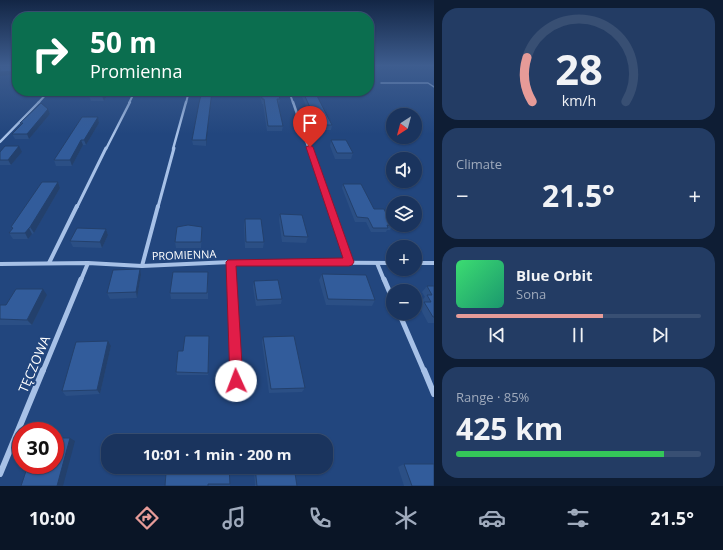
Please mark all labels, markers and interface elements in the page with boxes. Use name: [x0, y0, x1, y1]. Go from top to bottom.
text: 50 m: [90, 23, 157, 61]
icon: right: [24, 28, 76, 80]
text: 28: [555, 41, 602, 97]
text: Promienna: [90, 59, 182, 83]
text: km/h: [561, 90, 596, 109]
pin: [293, 106, 327, 147]
north arrow: [386, 108, 422, 144]
map controls: [386, 108, 422, 320]
icon: arrive: [299, 112, 321, 134]
button: sound: [386, 152, 422, 188]
text: Climate: [456, 155, 502, 173]
text: 21.5°: [542, 175, 615, 216]
text: −: [456, 180, 469, 210]
text: +: [688, 180, 701, 210]
button: layers: [386, 196, 422, 232]
button: +: [386, 240, 422, 276]
street label: PROMIENNA: [151, 246, 217, 263]
text: Blue Orbit: [516, 265, 593, 285]
button: −: [386, 284, 422, 320]
text: Sona: [516, 285, 546, 303]
icon: previous: [486, 324, 508, 346]
icon: pause: [567, 324, 589, 346]
icon: next: [649, 324, 671, 346]
street label: TĘCZOWA: [14, 332, 54, 395]
position arrow: [215, 360, 257, 402]
text: Range · 85%: [456, 388, 529, 406]
text: 425 km: [456, 408, 563, 449]
speed limit sign: 30: [12, 422, 64, 474]
text: 10:01 · 1 min · 200 m: [143, 444, 291, 464]
icon: directions: [133, 504, 161, 532]
icon: music: [220, 504, 248, 532]
icon: phone: [306, 504, 334, 532]
icon: climate: [392, 504, 420, 532]
icon: car: [478, 504, 506, 532]
icon: filters: [564, 504, 592, 532]
text: 10:00: [29, 506, 75, 530]
text: 21.5°: [650, 506, 694, 530]

